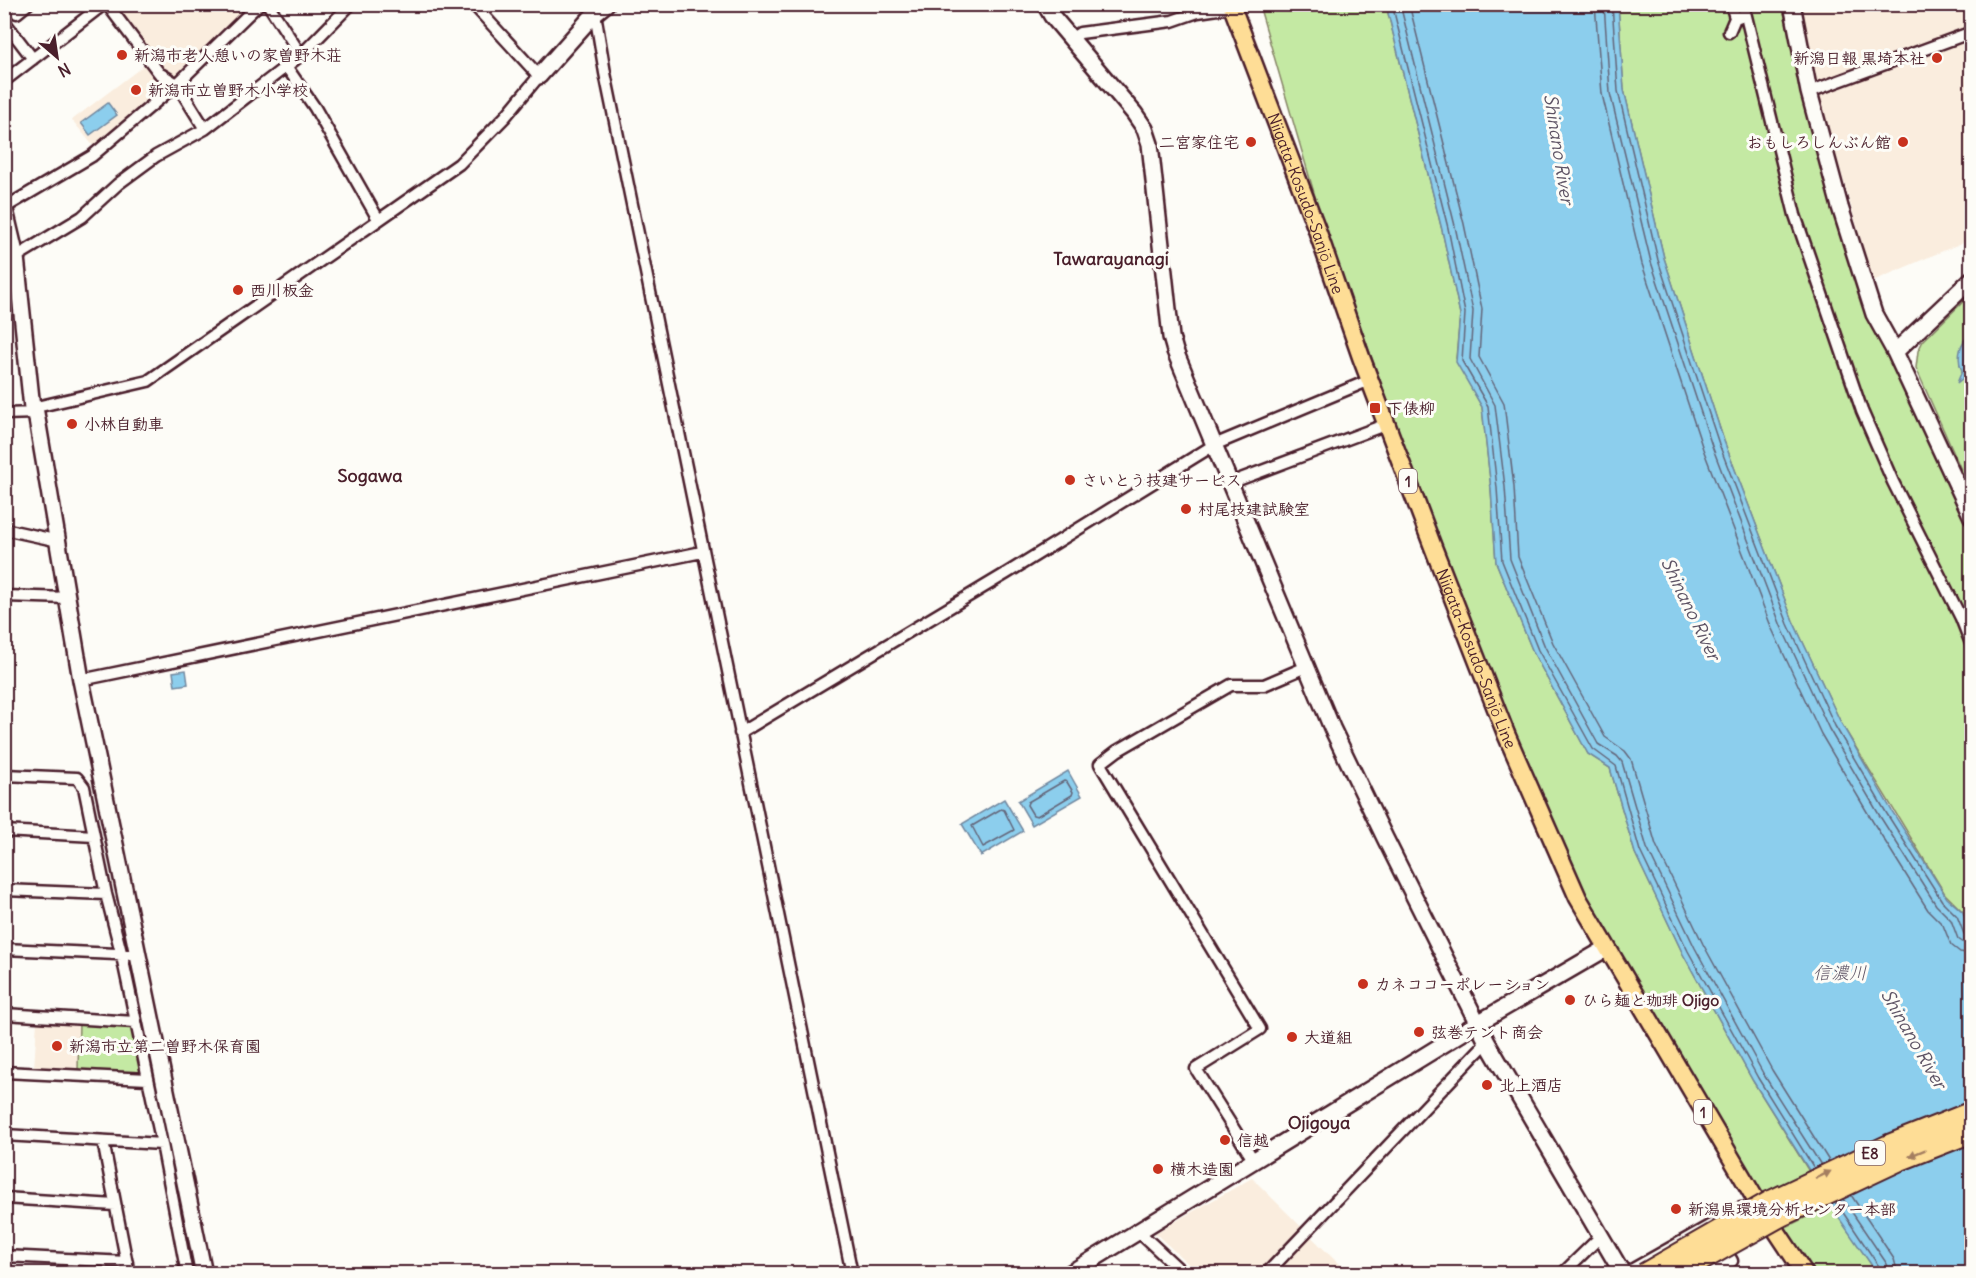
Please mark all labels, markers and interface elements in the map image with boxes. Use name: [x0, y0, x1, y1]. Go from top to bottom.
north arrow: [27, 27, 87, 87]
place label: 新潟市老人憩いの家曽野木荘: [134, 45, 342, 65]
marker: 新潟市老人憩いの家曽野木荘: [115, 48, 129, 62]
place label: 新潟日報 黒埼本社: [1793, 48, 1925, 68]
marker: 新潟日報 黒埼本社: [1930, 51, 1944, 65]
text: N: [55, 59, 74, 82]
place label: 新潟市立曽野木小学校: [148, 80, 308, 100]
marker: 新潟市立曽野木小学校: [129, 83, 143, 97]
water label: Shinano River: [1539, 92, 1579, 208]
street label: Niigata-Kosudo-Sanjō Line: [1263, 110, 1348, 296]
place label: 二宮家住宅: [1159, 132, 1239, 152]
place label: おもしろしんぶん館: [1747, 132, 1891, 152]
marker: 二宮家住宅: [1244, 135, 1258, 149]
marker: おもしろしんぶん館: [1896, 135, 1910, 149]
district label: Tawarayanagi: [1053, 247, 1169, 270]
place label: 西川板金: [250, 280, 314, 300]
marker: 西川板金: [231, 283, 245, 297]
place label: 下俵柳: [1387, 398, 1435, 418]
marker: 下俵柳: [1368, 401, 1382, 415]
place label: 小林自動車: [84, 414, 164, 434]
marker: 小林自動車: [65, 417, 79, 431]
district label: Sogawa: [338, 464, 402, 487]
road number: 1: [1399, 469, 1417, 493]
place label: さいとう技建サービス: [1082, 470, 1242, 490]
marker: さいとう技建サービス: [1063, 473, 1077, 487]
place label: 村尾技建試験室: [1198, 499, 1310, 519]
marker: 村尾技建試験室: [1179, 502, 1193, 516]
water label: Shinano River: [1656, 554, 1727, 666]
street label: Niigata-Kosudo-Sanjō Line: [1432, 566, 1521, 751]
water label: 信濃川: [1813, 961, 1867, 984]
place label: カネココーポレーション: [1375, 974, 1550, 994]
marker: カネココーポレーション: [1356, 977, 1370, 991]
water label: Shinano River: [1876, 985, 1953, 1095]
place label: ひら麺と珈琲 Ojigo: [1582, 990, 1719, 1011]
marker: ひら麺と珈琲 Ojigo: [1563, 993, 1577, 1007]
place label: 弦巻テント商会: [1431, 1022, 1543, 1042]
marker: 弦巻テント商会: [1412, 1025, 1426, 1039]
place label: 大道組: [1304, 1027, 1352, 1047]
marker: 大道組: [1285, 1030, 1299, 1044]
place label: 新潟市立第二曽野木保育園: [69, 1036, 261, 1056]
marker: 新潟市立第二曽野木保育園: [50, 1039, 64, 1053]
place label: 北上酒店: [1499, 1075, 1563, 1095]
marker: 北上酒店: [1480, 1078, 1494, 1092]
road number: 1: [1694, 1100, 1712, 1124]
district label: Ojigoya: [1288, 1111, 1350, 1134]
place label: 信越: [1237, 1130, 1269, 1150]
marker: 信越: [1218, 1133, 1232, 1147]
road number: E8: [1855, 1141, 1885, 1165]
one-way arrow: [1908, 1149, 1926, 1158]
place label: 横木造園: [1170, 1159, 1234, 1179]
marker: 横木造園: [1151, 1162, 1165, 1176]
one-way arrow: [1815, 1170, 1832, 1180]
place label: 新潟県環境分析センター本部: [1688, 1199, 1896, 1219]
marker: 新潟県環境分析センター本部: [1669, 1202, 1683, 1216]

